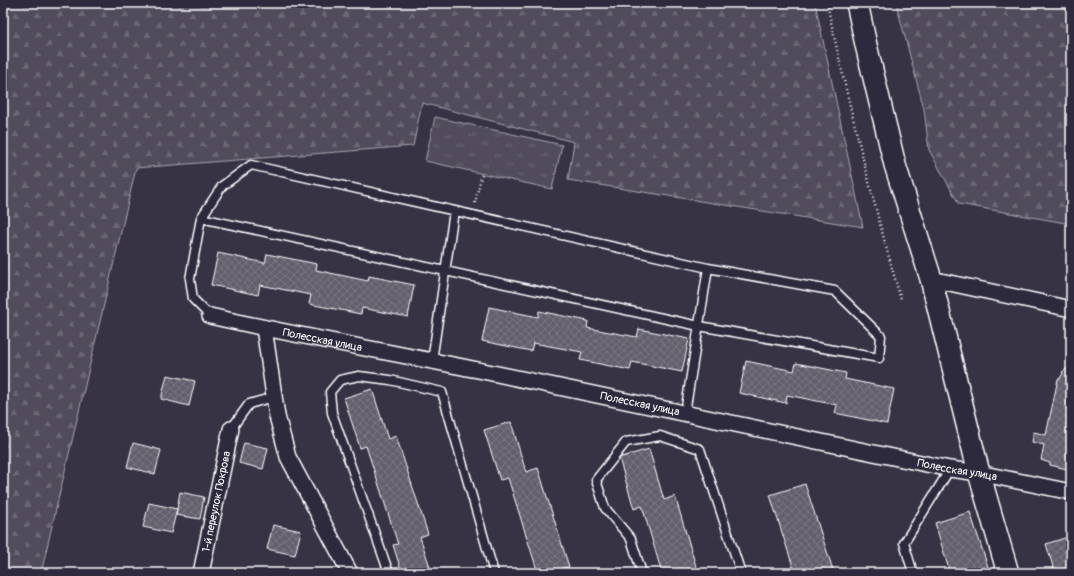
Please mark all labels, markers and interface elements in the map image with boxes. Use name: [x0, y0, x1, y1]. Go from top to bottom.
street label: Полесская улица: [282, 325, 363, 354]
street label: Полесская улица: [599, 389, 681, 418]
street label: 1-й переулок Покрова: [199, 450, 233, 553]
street label: Полесская улица: [916, 456, 998, 483]

